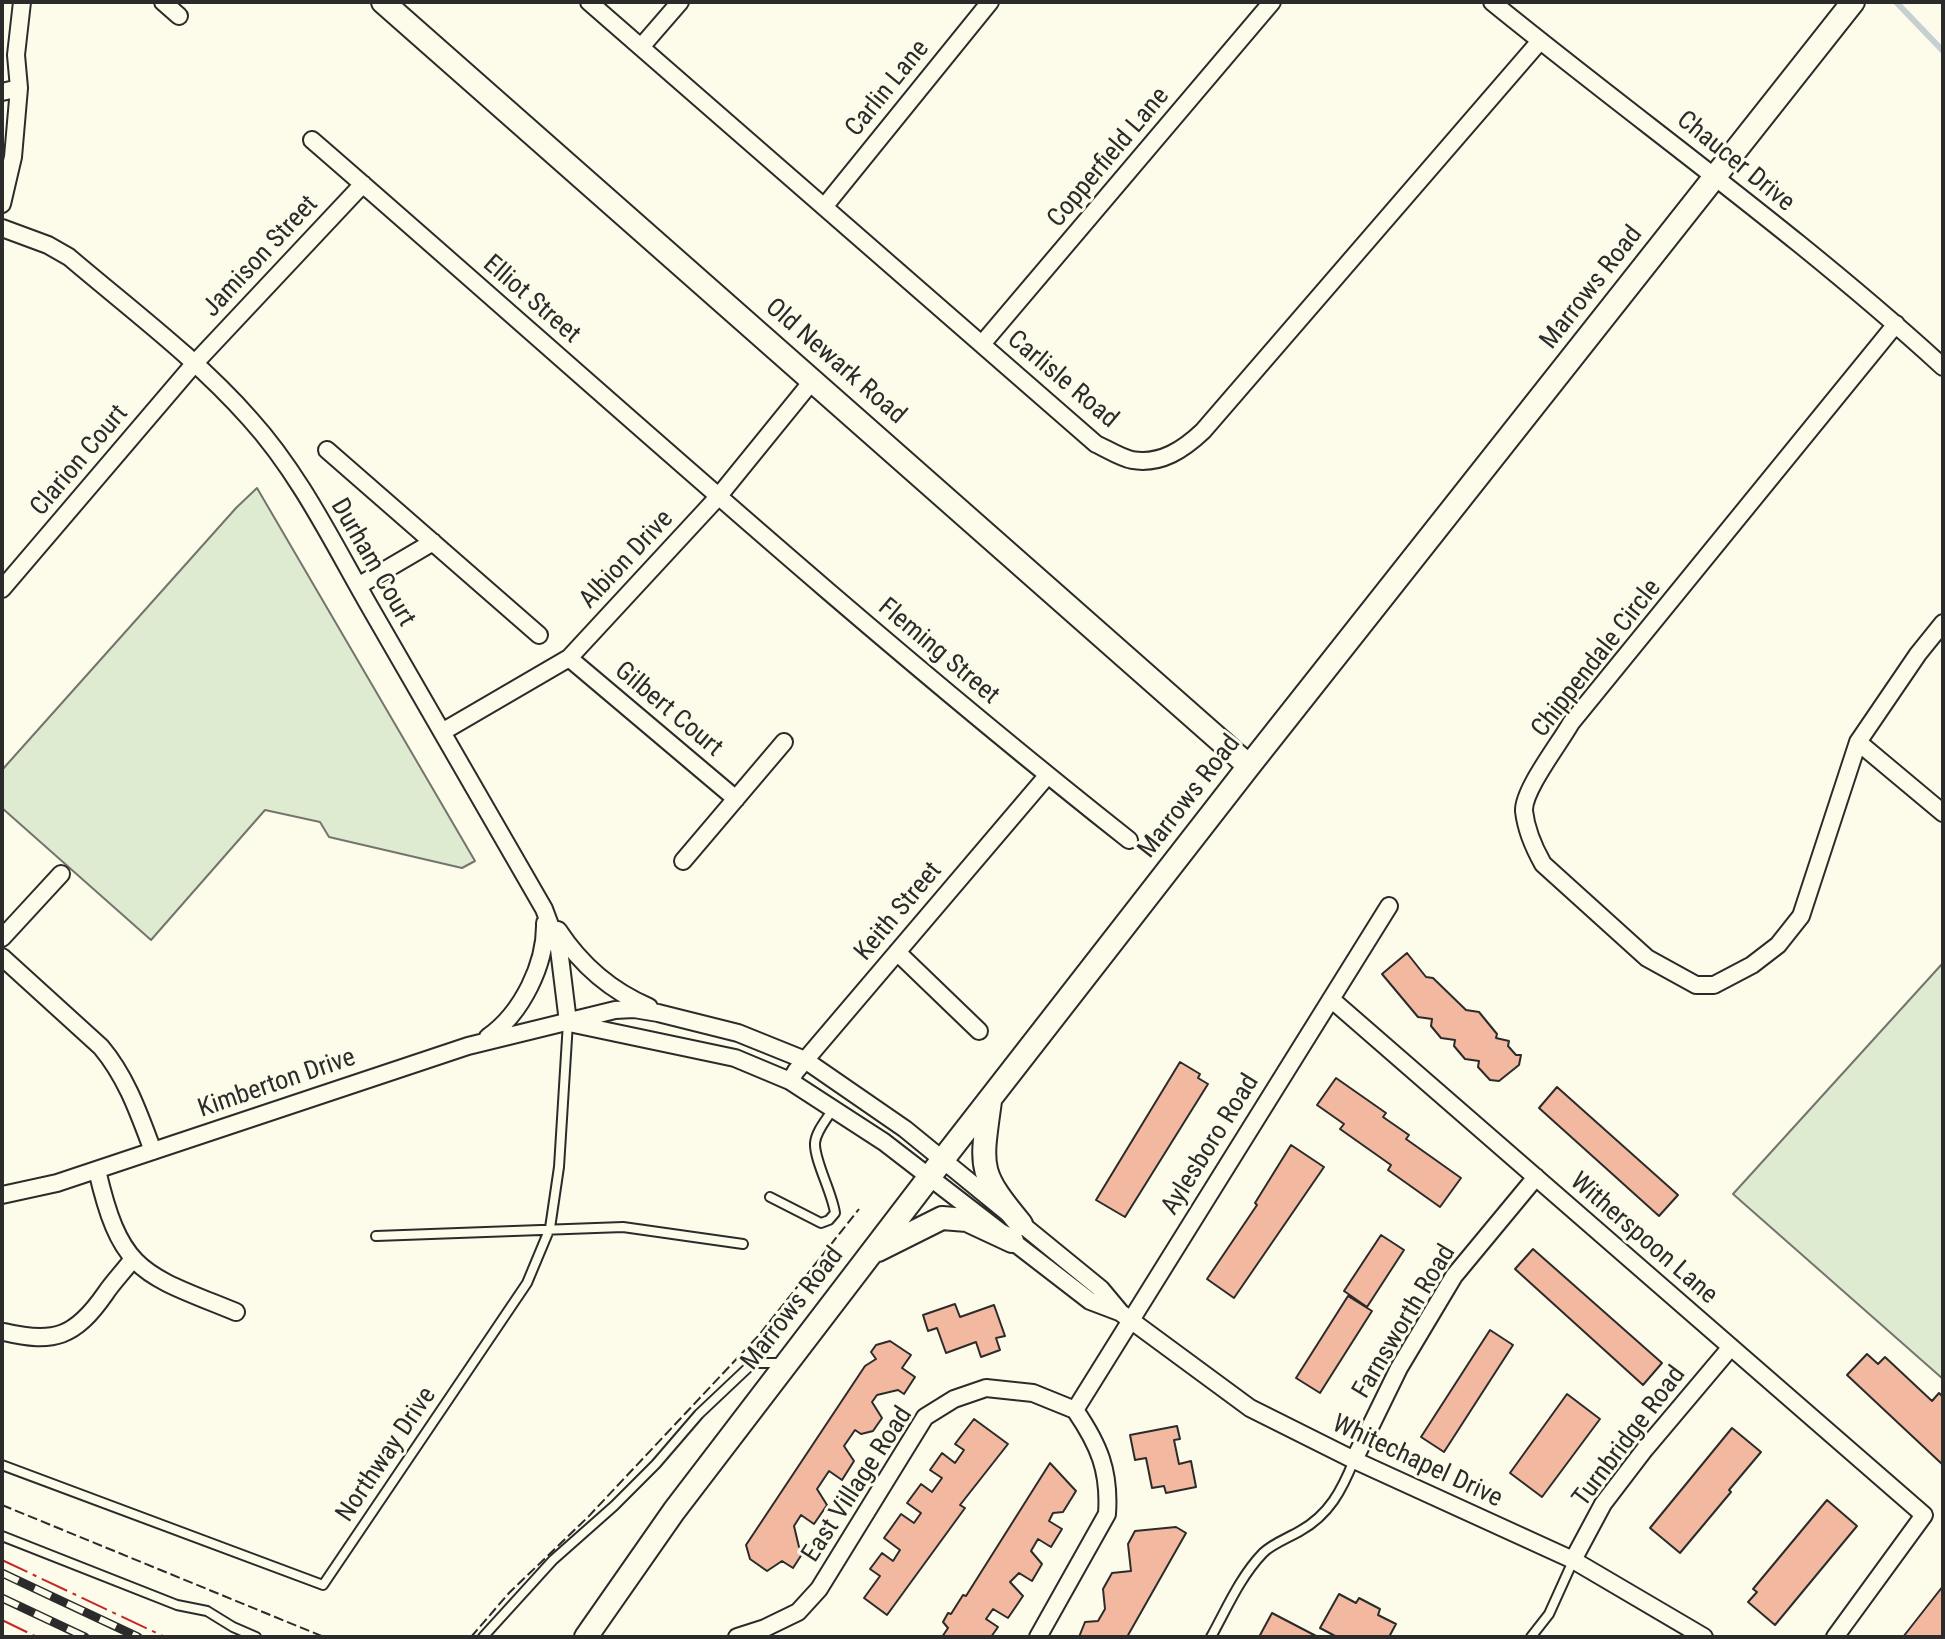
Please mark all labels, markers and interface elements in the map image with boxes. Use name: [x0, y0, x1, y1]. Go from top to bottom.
street label: Carlin Lane: [840, 34, 936, 144]
street label: Copperfield Lane: [1041, 82, 1177, 234]
street label: Chaucer Drive: [1670, 105, 1800, 219]
street label: Jamison Street: [197, 190, 325, 324]
street label: Marrows Road: [1534, 220, 1650, 356]
street label: Elliot Street: [476, 249, 586, 351]
street label: Old Newark Road: [758, 293, 912, 431]
street label: Carlisle Road: [1000, 325, 1124, 435]
street label: Clarion Court: [25, 399, 135, 523]
street label: Durham Court: [323, 493, 421, 633]
street label: Albion Drive: [574, 504, 680, 616]
street label: Chippendale Circle: [1526, 574, 1668, 744]
street label: Fleming Street: [871, 592, 1005, 712]
street label: Gilbert Court: [608, 656, 728, 764]
street label: Marrows Road: [1132, 729, 1248, 865]
street label: Keith Street: [849, 856, 949, 968]
street label: Kimberton Drive: [194, 1043, 360, 1125]
street label: Aylesboro Road: [1155, 1069, 1267, 1221]
street label: Witherspoon Lane: [1563, 1167, 1723, 1311]
street label: Farnsworth Road: [1347, 1239, 1463, 1405]
street label: Marrows Road: [735, 1241, 851, 1377]
street label: Turnbridge Road: [1567, 1360, 1693, 1514]
street label: Northway Drive: [331, 1382, 443, 1528]
street label: East Village Road: [796, 1401, 920, 1569]
street label: Whitechapel Drive: [1327, 1409, 1507, 1515]

